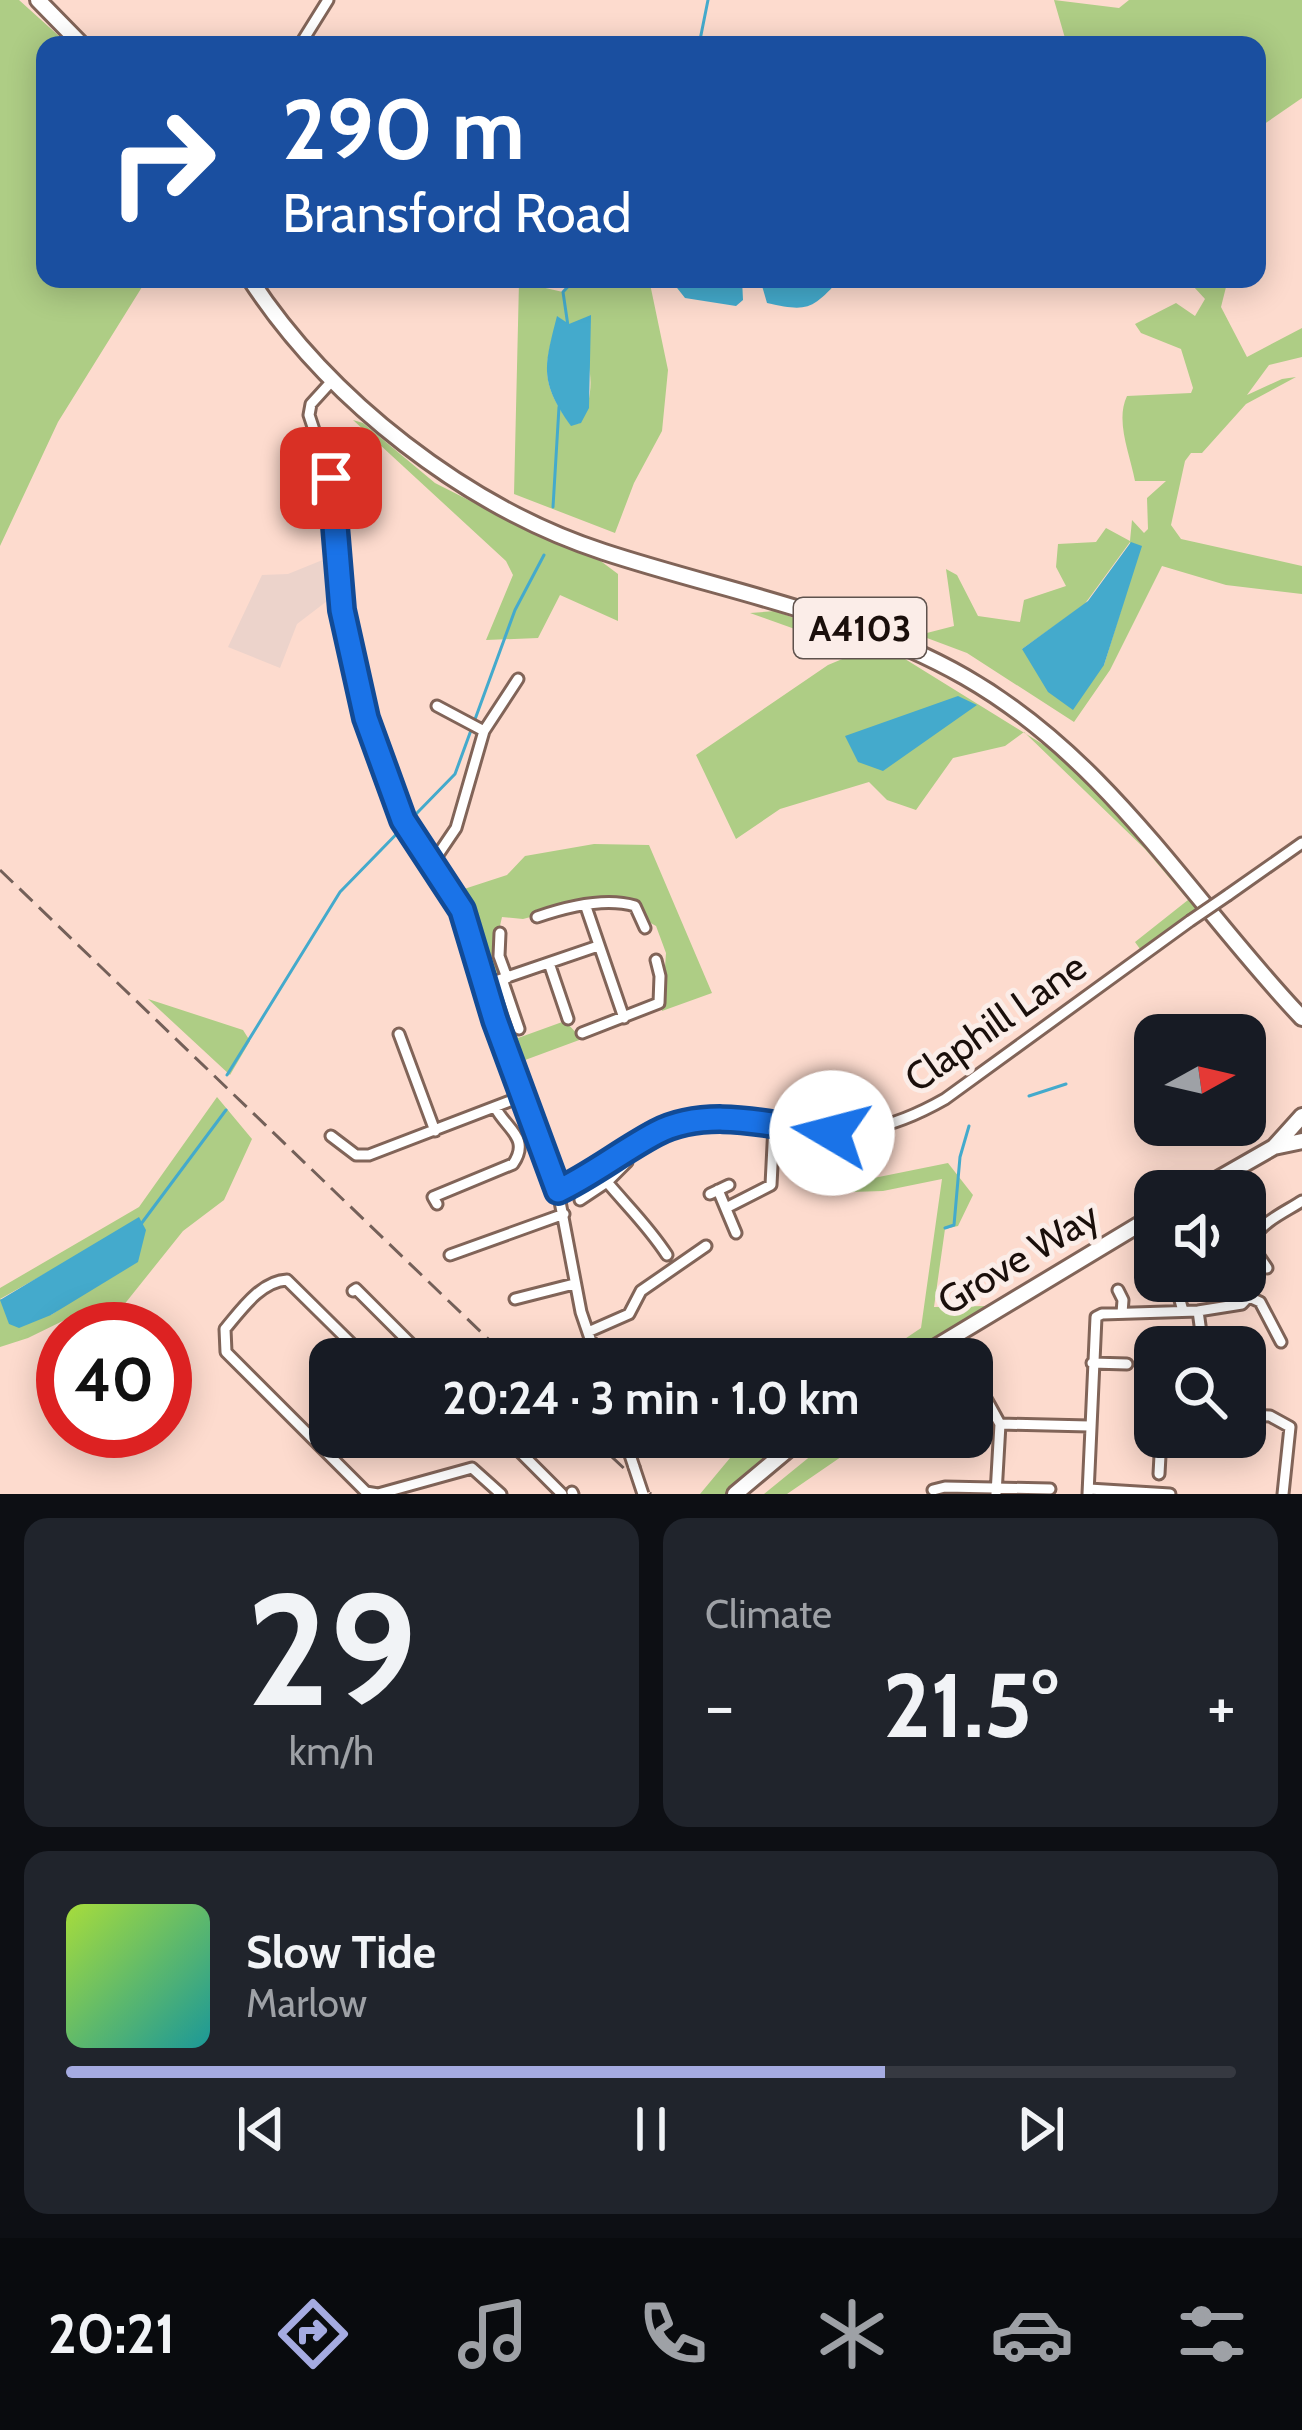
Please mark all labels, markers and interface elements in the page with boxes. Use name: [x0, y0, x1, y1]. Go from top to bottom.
text: 290 m: [282, 78, 525, 180]
icon: right: [84, 84, 240, 240]
text: Bransford Road: [282, 180, 632, 246]
pin: [280, 427, 382, 529]
icon: arrive: [298, 445, 364, 511]
road number: A4103: [794, 598, 926, 658]
street label: Claphill Lane: [895, 942, 1095, 1102]
north arrow: [1134, 1014, 1266, 1146]
map controls: [1134, 1014, 1266, 1458]
position arrow: [769, 1070, 895, 1196]
button: sound: [1134, 1170, 1266, 1302]
street label: Grove Way: [929, 1191, 1108, 1325]
speed limit sign: 40: [36, 1302, 192, 1458]
button: search: [1134, 1326, 1266, 1458]
text: 20:24 · 3 min · 1.0 km: [443, 1371, 859, 1425]
text: 29: [246, 1554, 417, 1744]
text: Climate: [705, 1590, 832, 1638]
text: 21.5°: [883, 1650, 1058, 1760]
text: −: [705, 1665, 734, 1746]
text: +: [1207, 1665, 1236, 1746]
text: km/h: [289, 1727, 374, 1775]
text: Slow Tide: [246, 1925, 436, 1979]
text: Marlow: [246, 1979, 367, 2027]
icon: previous: [228, 2096, 294, 2162]
icon: pause: [618, 2096, 684, 2162]
icon: next: [1008, 2096, 1074, 2162]
icon: directions: [271, 2292, 355, 2376]
icon: music: [451, 2292, 535, 2376]
icon: phone: [631, 2292, 715, 2376]
icon: climate: [810, 2292, 894, 2376]
icon: car: [990, 2292, 1074, 2376]
icon: filters: [1170, 2292, 1254, 2376]
text: 20:21: [48, 2301, 175, 2367]

